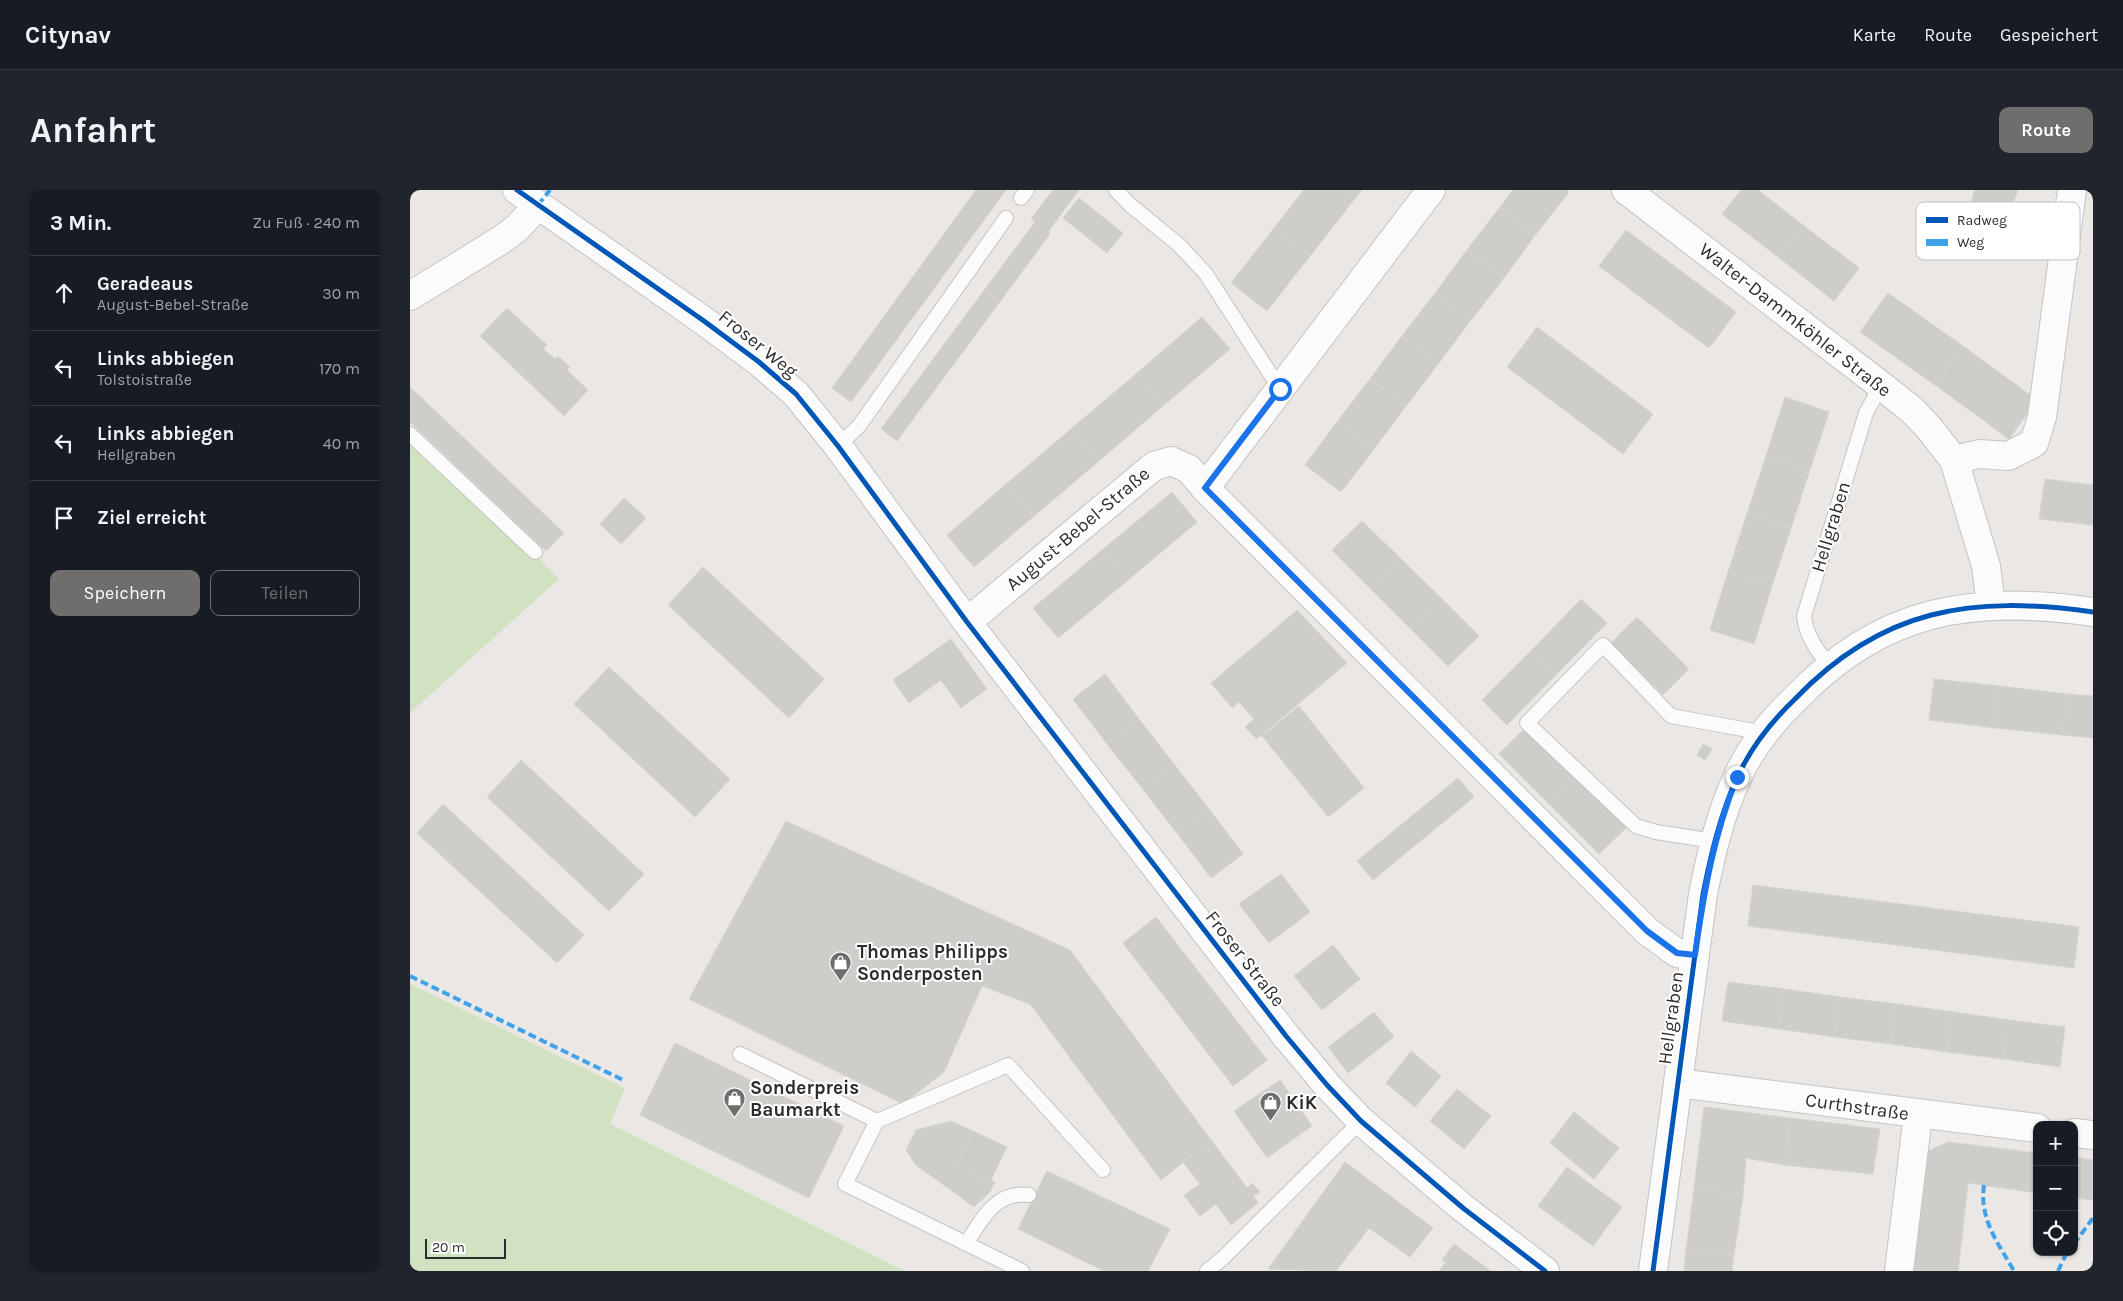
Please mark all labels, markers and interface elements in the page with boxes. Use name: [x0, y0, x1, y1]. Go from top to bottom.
text: Citynav: [25, 21, 111, 49]
text: Karte: [1853, 24, 1896, 46]
text: Route: [1924, 24, 1972, 46]
text: Gespeichert: [2000, 24, 2098, 46]
button: Route: [1999, 107, 2093, 153]
text: Anfahrt: [30, 110, 156, 151]
legend: [1916, 202, 2080, 260]
text: 3 Min.: [50, 211, 111, 235]
text: Radweg: [1957, 212, 2007, 229]
text: Zu Fuß · 240 m: [253, 213, 360, 232]
text: Weg: [1957, 234, 1984, 251]
street label: Walter-Dammköhler Straße: [1695, 238, 1895, 402]
text: Geradeaus: [97, 273, 193, 295]
icon: ahead: [50, 279, 78, 307]
text: 30 m: [322, 284, 360, 303]
text: August-Bebel-Straße: [97, 295, 249, 314]
street label: Froser Weg: [714, 305, 802, 383]
text: Links abbiegen: [97, 348, 234, 370]
icon: left: [50, 354, 78, 382]
text: 170 m: [319, 359, 360, 378]
text: Tolstoistraße: [97, 370, 192, 389]
route start: [1269, 378, 1292, 401]
text: Links abbiegen: [97, 423, 234, 445]
icon: left: [50, 429, 78, 457]
text: 40 m: [323, 434, 360, 453]
text: Hellgraben: [97, 445, 176, 464]
street label: August-Bebel-Straße: [1002, 463, 1154, 595]
street label: Hellgraben: [1807, 479, 1855, 575]
icon: arrive: [50, 504, 78, 532]
text: Ziel erreicht: [97, 507, 207, 529]
button: Speichern: [50, 570, 200, 616]
button: Teilen: [210, 570, 360, 616]
route end: [1726, 766, 1749, 789]
street label: Froser Straße: [1201, 907, 1289, 1011]
place label: Thomas Philipps Sonderposten: [857, 941, 1008, 985]
shop icon: Thomas Philipps Sonderposten: [829, 951, 853, 982]
street label: Hellgraben: [1654, 970, 1688, 1066]
place label: Sonderpreis Baumarkt: [750, 1077, 859, 1121]
shop icon: Sonderpreis Baumarkt: [722, 1087, 746, 1118]
street label: Curthstraße: [1804, 1089, 1910, 1125]
shop icon: KiK: [1258, 1091, 1282, 1122]
place label: KiK: [1286, 1092, 1318, 1114]
map controls: [2033, 1121, 2078, 1256]
button: +: [2033, 1121, 2078, 1166]
button: −: [2033, 1166, 2078, 1211]
button: locate: [2033, 1211, 2078, 1256]
scale bar: [425, 1236, 506, 1259]
text: 20 m: [432, 1239, 465, 1256]

